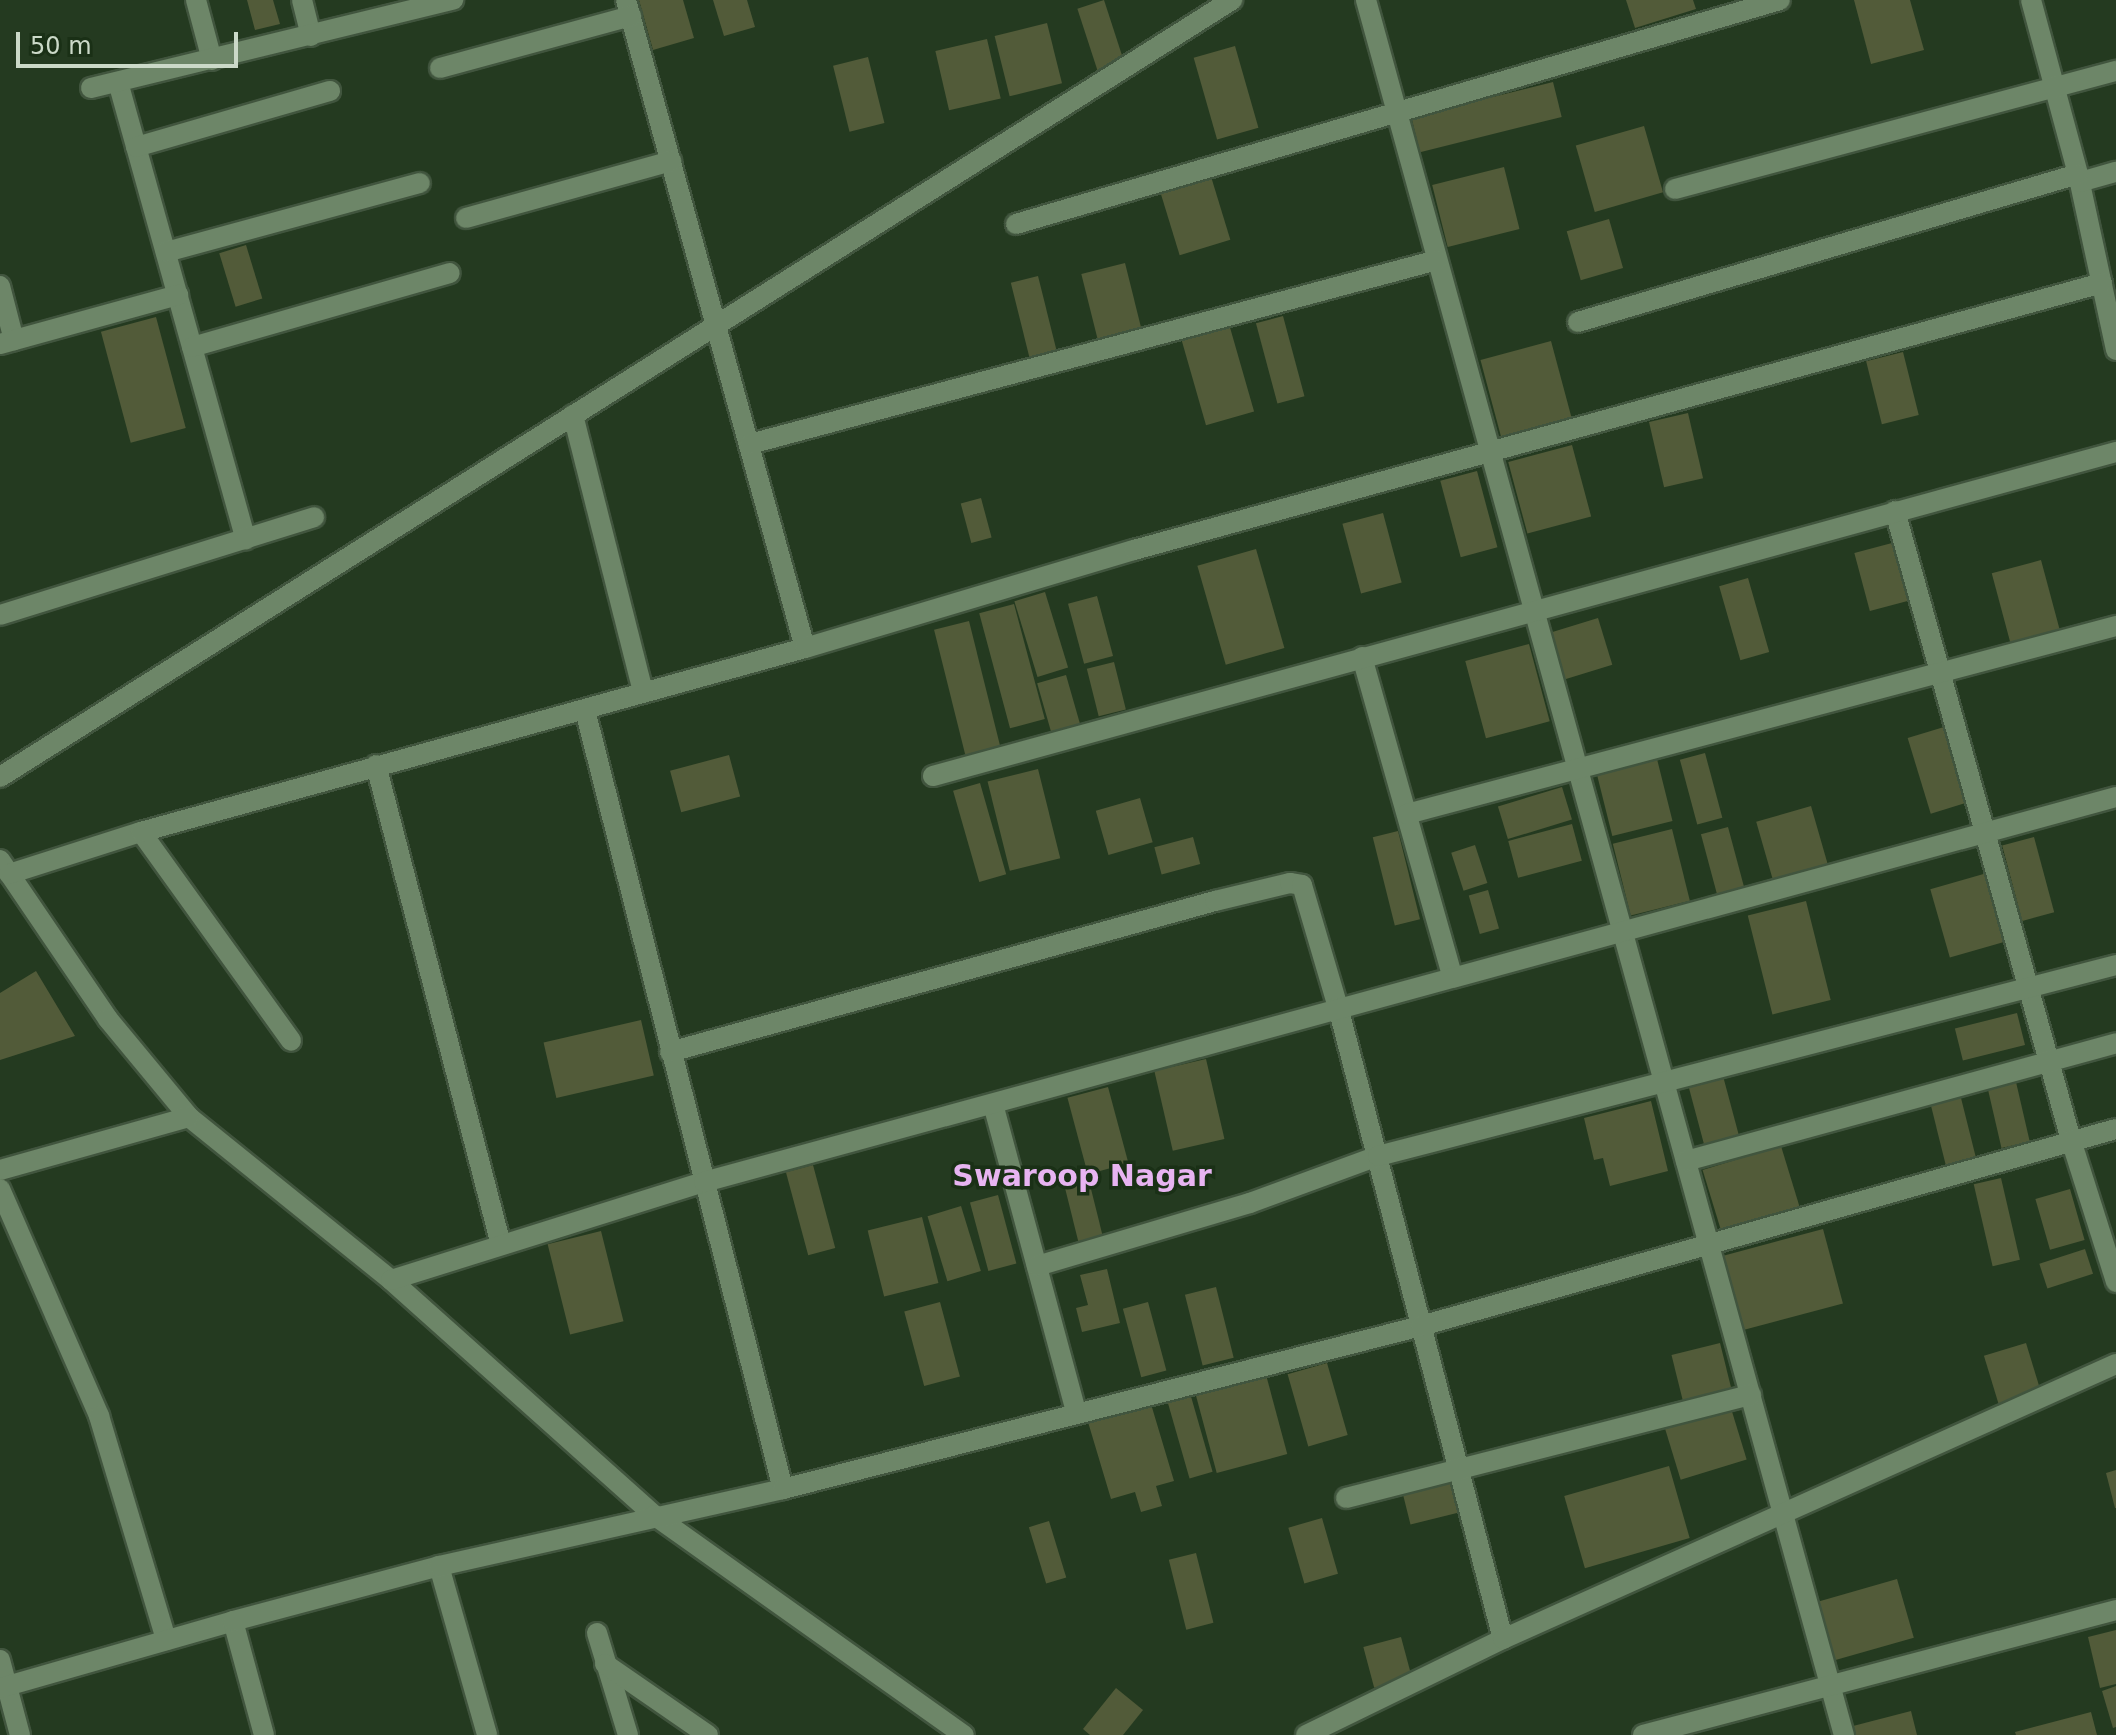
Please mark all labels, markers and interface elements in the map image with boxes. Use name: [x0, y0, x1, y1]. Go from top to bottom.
scale bar: [20, 16, 242, 66]
text: 50 m: [30, 32, 92, 60]
district label: Swaroop Nagar: [952, 1158, 1212, 1194]

